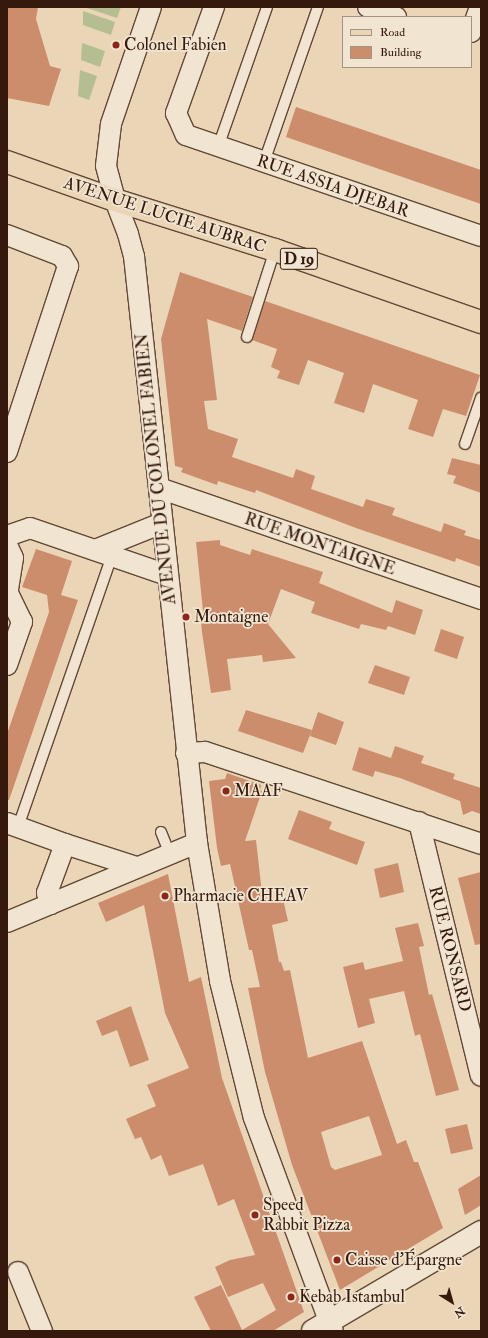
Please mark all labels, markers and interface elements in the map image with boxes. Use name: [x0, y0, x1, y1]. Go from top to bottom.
legend: [342, 16, 472, 68]
text: Road: [380, 25, 405, 40]
place label: Colonel Fabien: [124, 35, 227, 55]
marker: Colonel Fabien: [111, 40, 121, 50]
text: Building: [380, 45, 421, 60]
street label: RUE ASSIA DJEBAR: [254, 150, 412, 222]
street label: AVENUE LUCIE AUBRAC: [61, 173, 269, 257]
road number: D 19: [279, 245, 319, 273]
street label: AVENUE DU COLONEL FABIEN: [132, 332, 180, 606]
street label: RUE MONTAIGNE: [242, 509, 398, 579]
place label: Montaigne: [194, 607, 268, 627]
marker: Montaigne: [181, 612, 191, 622]
place label: MAAF: [234, 781, 283, 801]
marker: MAAF: [221, 786, 231, 796]
street label: RUE RONSARD: [425, 884, 475, 1014]
place label: Pharmacie CHEAV: [173, 886, 308, 906]
marker: Pharmacie CHEAV: [160, 891, 170, 901]
place label: Speed Rabbit Pizza: [263, 1195, 350, 1235]
marker: Speed Rabbit Pizza: [250, 1210, 260, 1220]
place label: Caisse d'Épargne: [345, 1250, 462, 1270]
marker: Caisse d'Épargne: [332, 1255, 342, 1265]
north arrow: [432, 1282, 472, 1322]
place label: Kebab Istambul: [299, 1287, 405, 1307]
marker: Kebab Istambul: [286, 1292, 296, 1302]
text: N: [452, 1304, 467, 1320]

